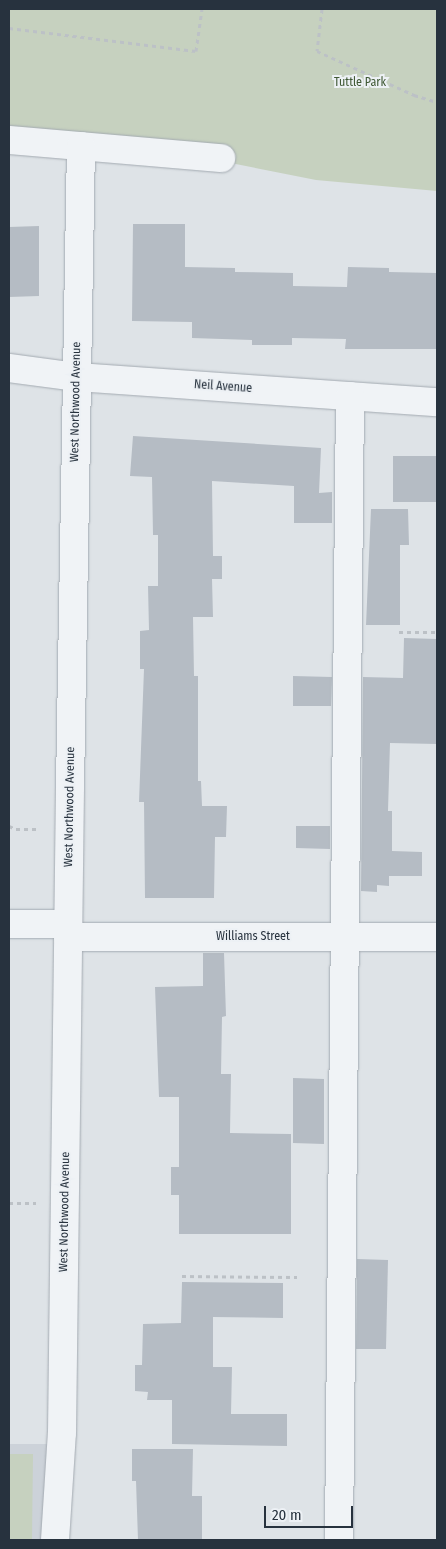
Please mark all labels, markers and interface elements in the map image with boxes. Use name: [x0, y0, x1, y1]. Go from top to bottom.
park label: Tuttle Park: [334, 76, 386, 90]
street label: West Northwood Avenue: [68, 342, 84, 462]
street label: Neil Avenue: [193, 378, 253, 396]
street label: West Northwood Avenue: [62, 747, 78, 867]
street label: Williams Street: [216, 930, 290, 944]
street label: West Northwood Avenue: [57, 1152, 73, 1272]
scale bar: [266, 1496, 355, 1528]
text: 20 m: [272, 1506, 302, 1524]

